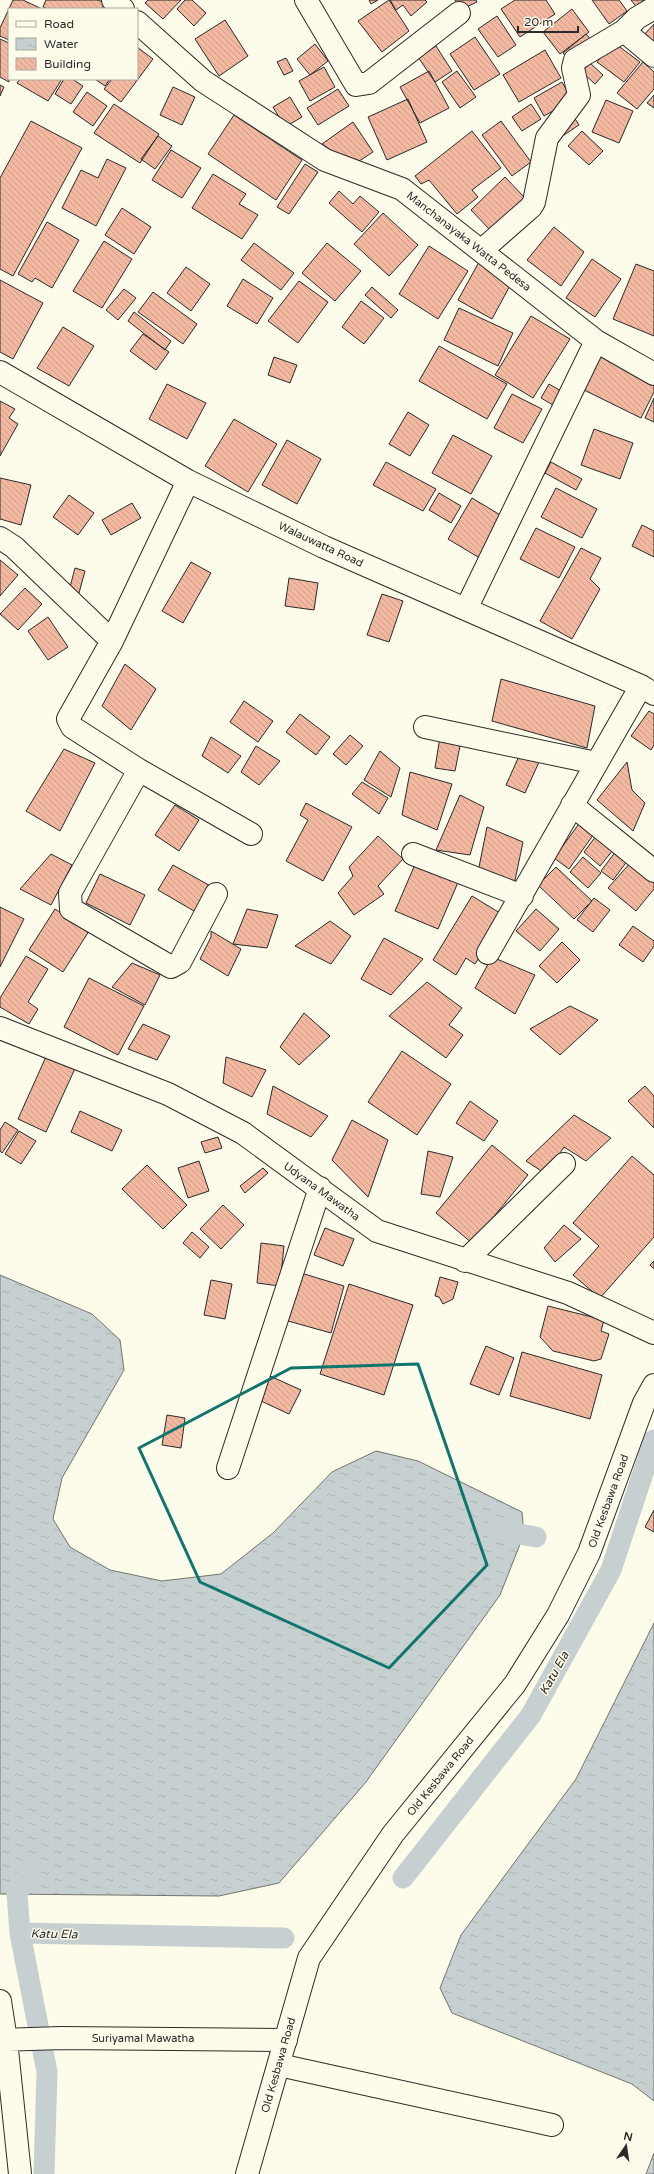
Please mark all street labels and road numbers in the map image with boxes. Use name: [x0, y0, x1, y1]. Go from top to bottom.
street label: Manchanayaka Watta Pedesa: [404, 189, 533, 294]
street label: Walauwatta Road: [276, 519, 365, 570]
street label: Udyana Mawatha: [281, 1159, 362, 1224]
street label: Old Kesbawa Road: [585, 1453, 631, 1550]
street label: Old Kesbawa Road: [404, 1734, 477, 1819]
street label: Old Kesbawa Road: [259, 2016, 298, 2114]
street label: Suriyamal Mawatha: [92, 2032, 194, 2045]

